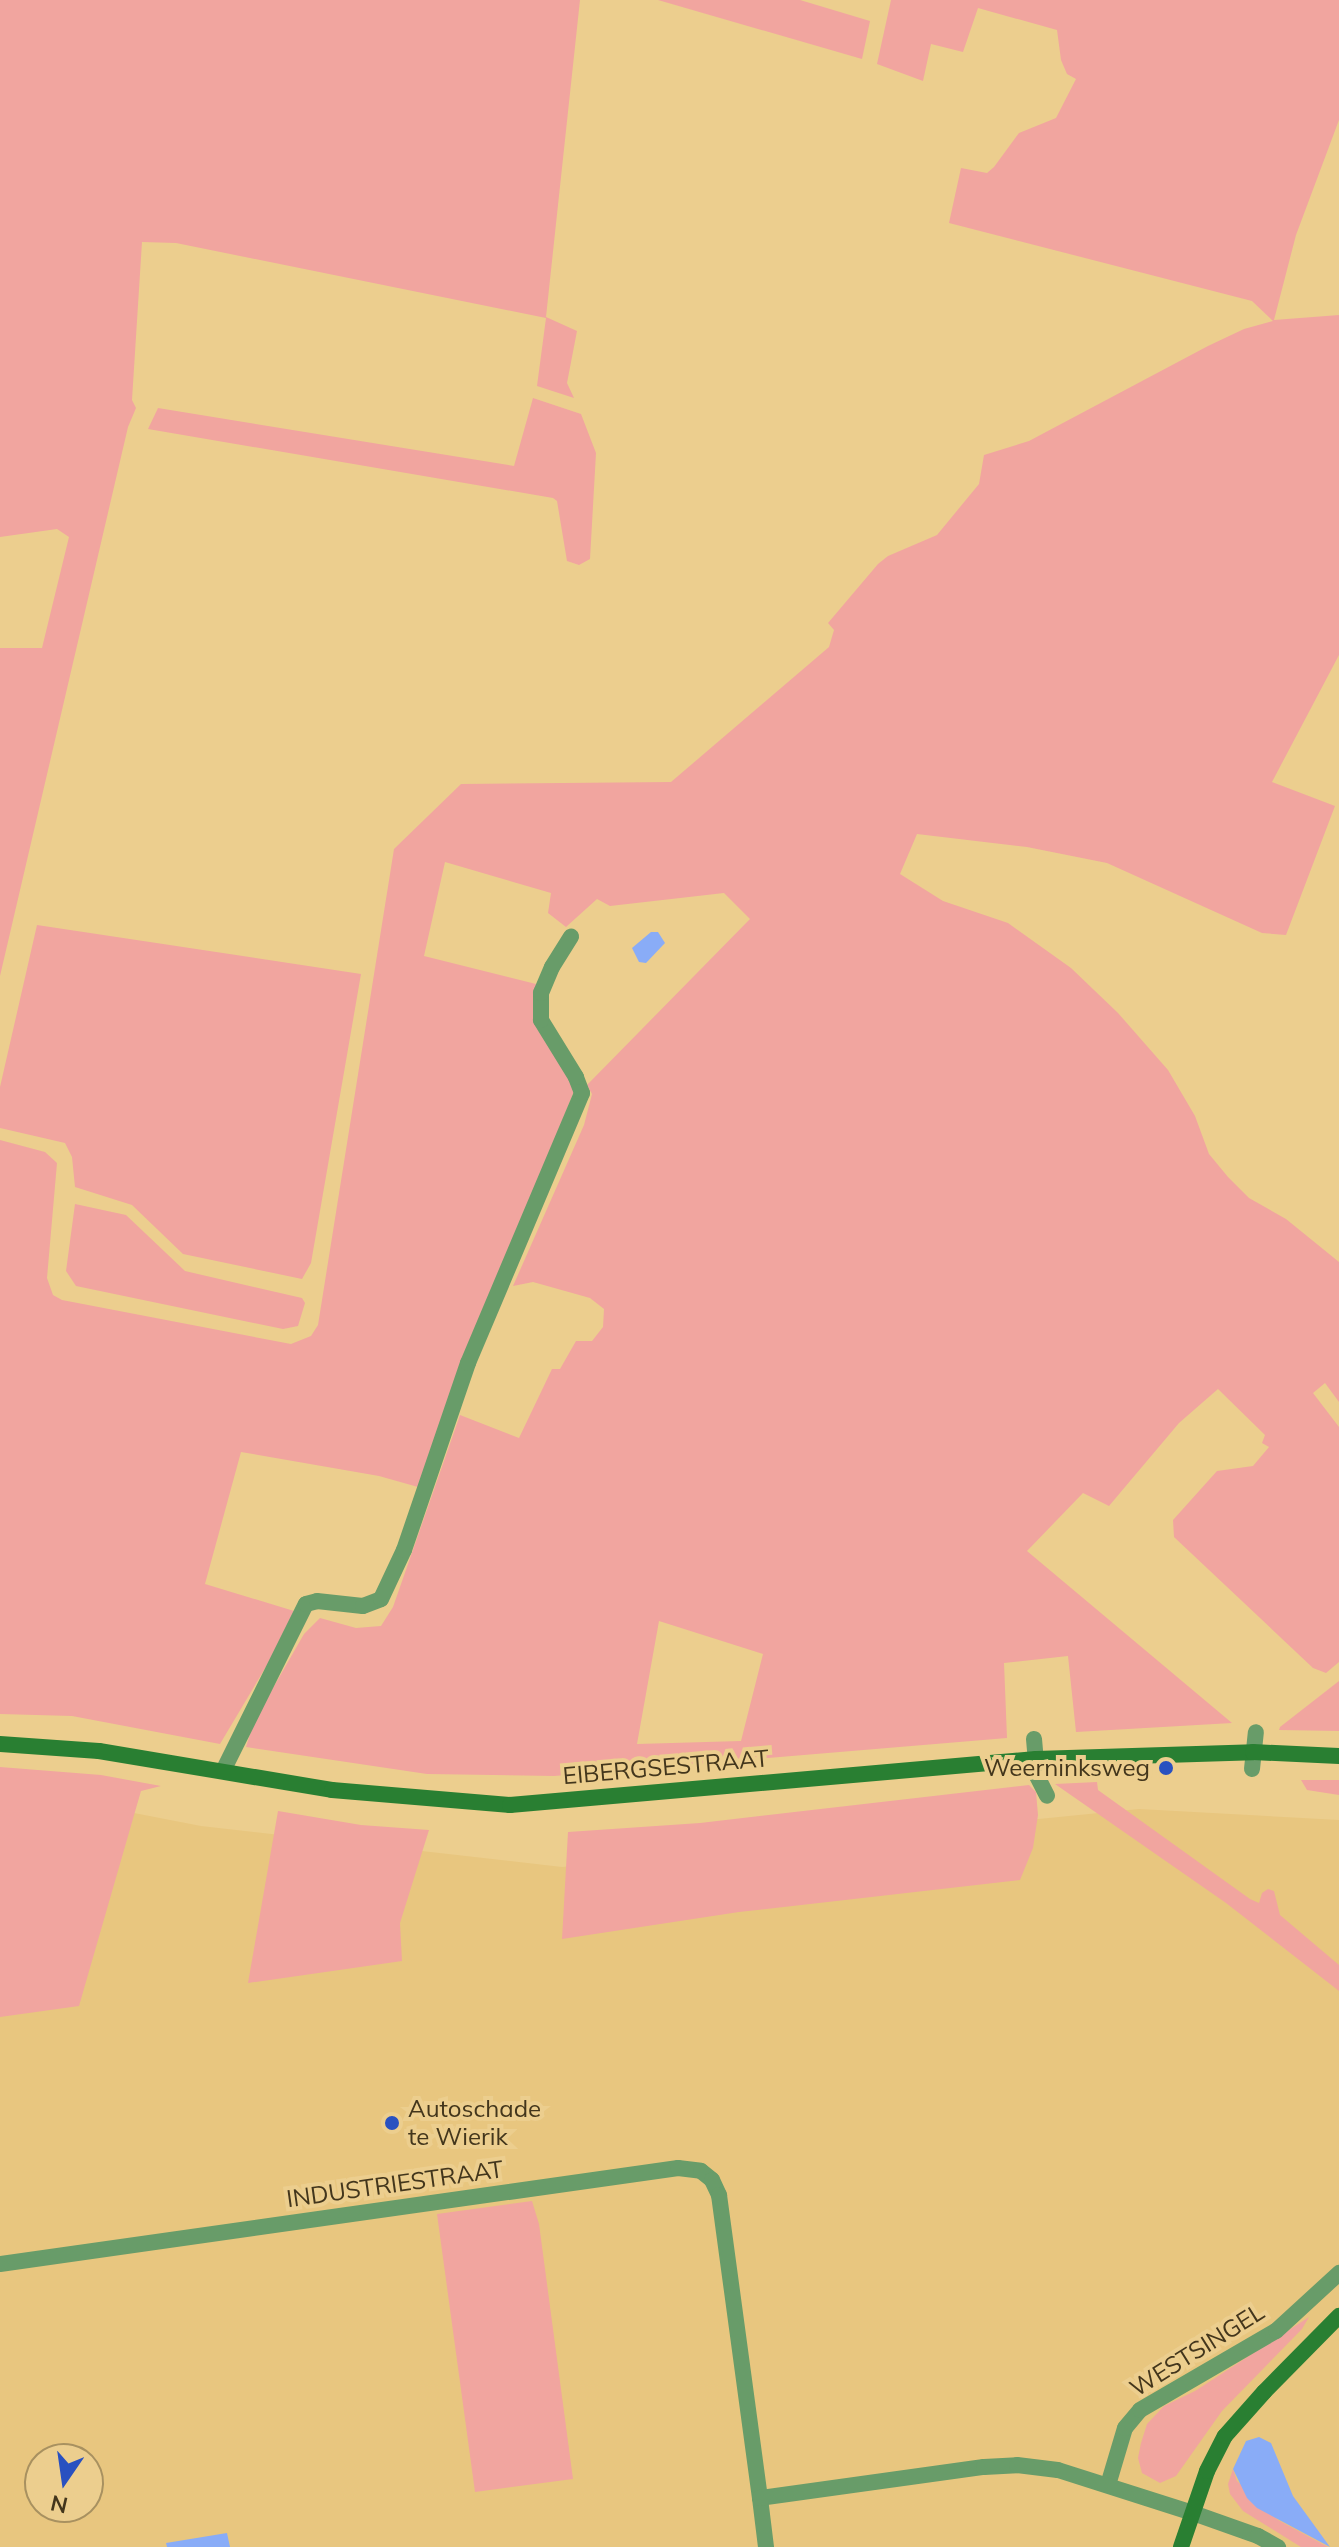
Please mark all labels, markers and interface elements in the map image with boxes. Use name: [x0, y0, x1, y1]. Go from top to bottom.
street label: EIBERGSESTRAAT: [562, 1744, 770, 1790]
place label: Weerninksweg: [984, 1754, 1150, 1782]
marker: Weerninksweg: [1157, 1759, 1175, 1777]
place label: Autoschade te Wierik: [408, 2095, 541, 2151]
marker: Autoschade te Wierik: [383, 2114, 401, 2132]
street label: INDUSTRIESTRAAT: [285, 2155, 505, 2213]
street label: WESTSINGEL: [1125, 2297, 1269, 2403]
north arrow: [24, 2443, 104, 2523]
text: N: [48, 2489, 70, 2520]

